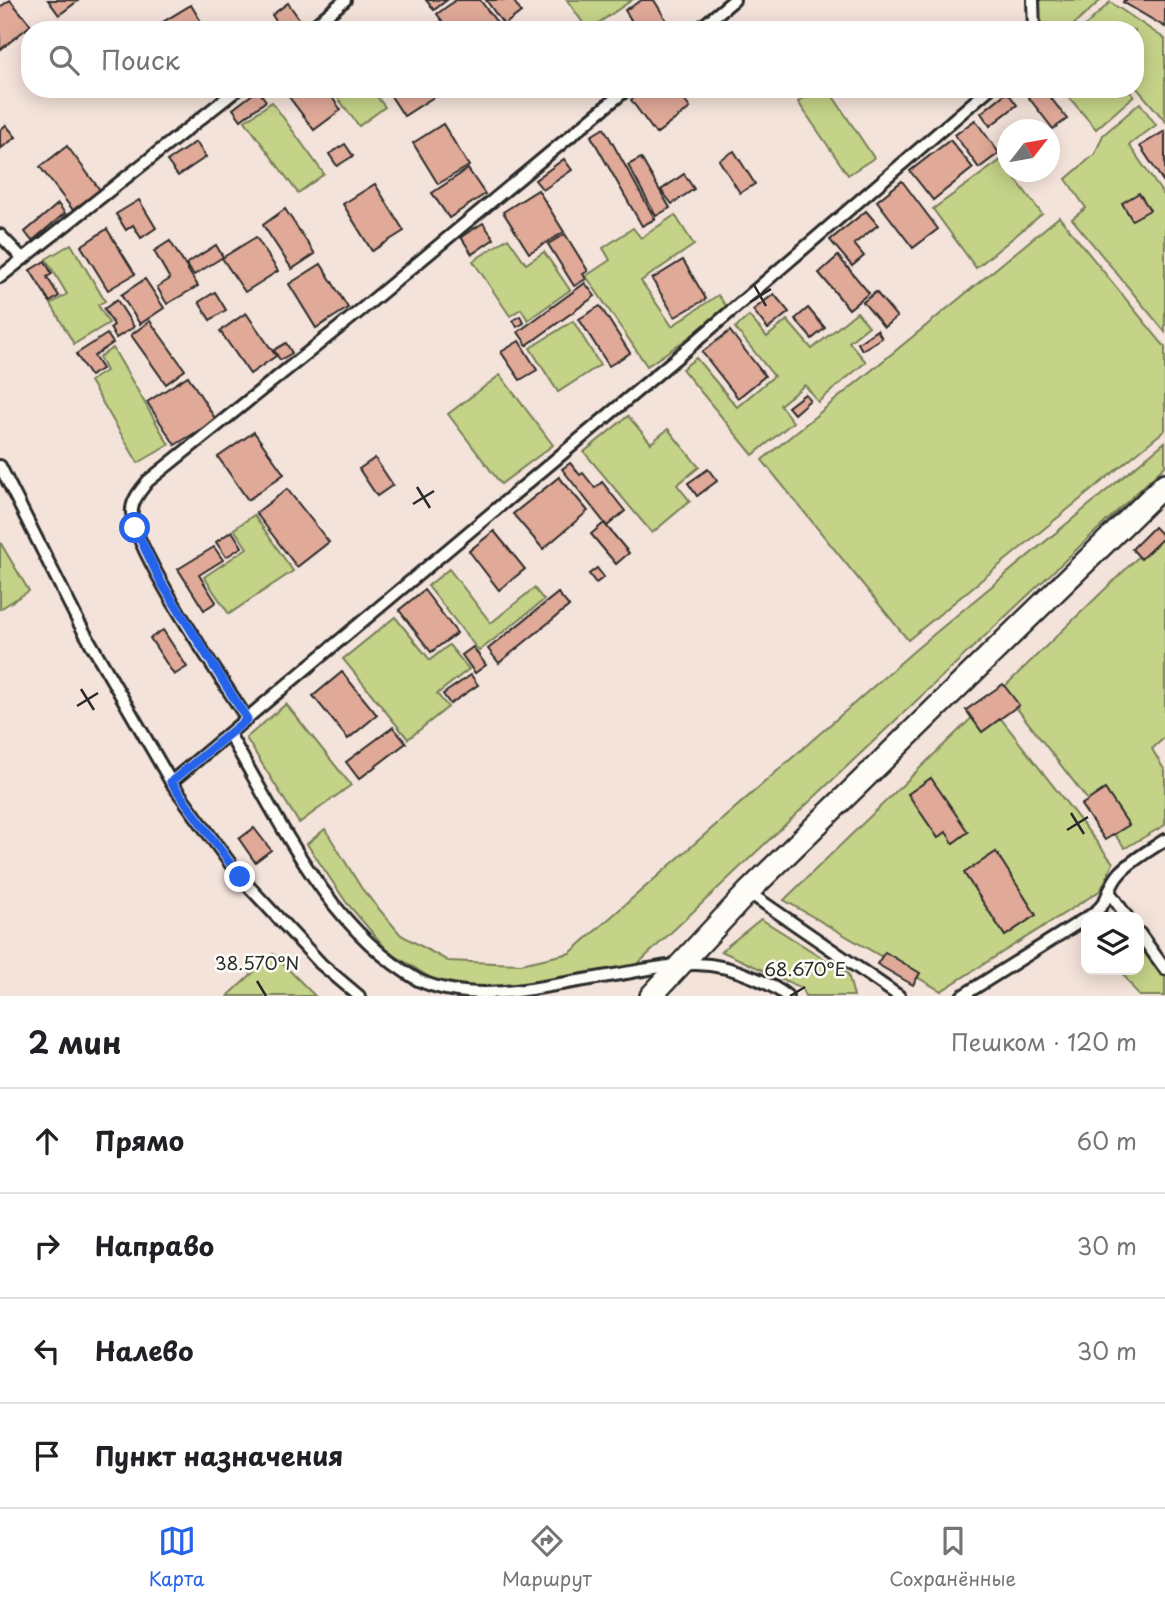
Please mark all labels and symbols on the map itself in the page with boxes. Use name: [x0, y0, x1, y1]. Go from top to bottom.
north arrow: [997, 119, 1060, 182]
route start: [119, 512, 150, 543]
route end: [224, 861, 255, 892]
text: 38.570°N: [215, 949, 299, 976]
text: 68.670°E: [764, 955, 846, 982]

